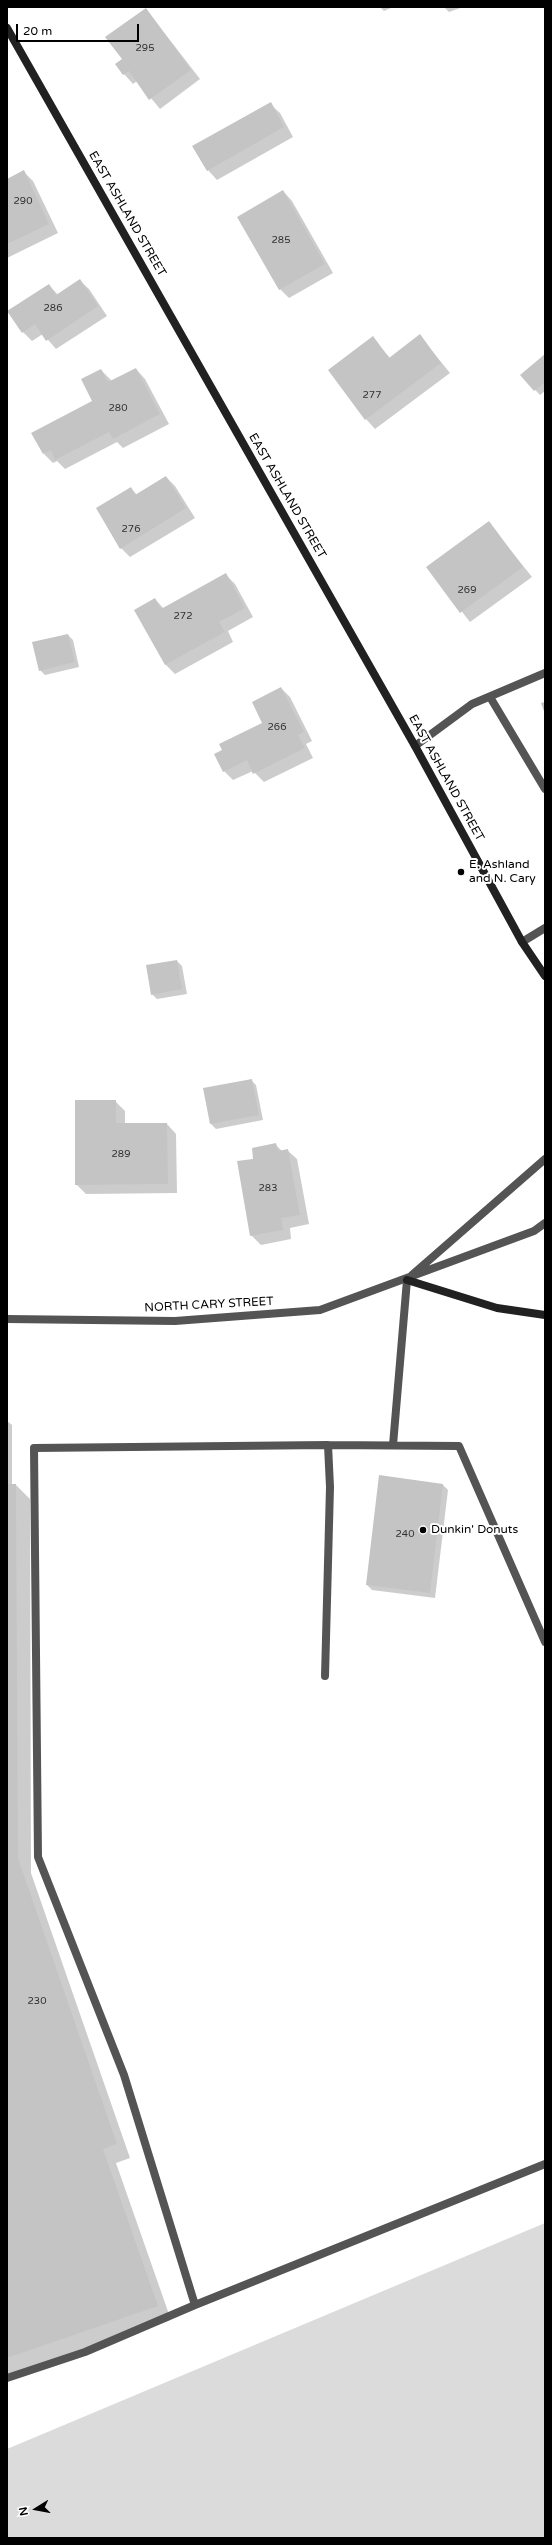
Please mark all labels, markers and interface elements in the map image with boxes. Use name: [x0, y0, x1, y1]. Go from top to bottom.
scale bar: [18, 16, 141, 42]
text: 20 m: [23, 24, 52, 38]
house number: 295: [136, 42, 154, 54]
street label: EAST ASHLAND STREET: [85, 149, 169, 279]
house number: 290: [14, 195, 32, 207]
house number: 285: [272, 234, 290, 246]
house number: 286: [44, 302, 62, 314]
house number: 277: [363, 389, 381, 401]
house number: 280: [109, 402, 127, 414]
street label: EAST ASHLAND STREET: [245, 431, 329, 561]
house number: 276: [122, 523, 140, 535]
house number: 269: [458, 584, 476, 596]
house number: 272: [174, 610, 192, 622]
street label: EAST ASHLAND STREET: [405, 712, 487, 844]
house number: 266: [268, 721, 286, 733]
place label: E. Ashland and N. Cary: [469, 858, 536, 886]
marker: E. Ashland and N. Cary: [456, 867, 466, 877]
house number: 289: [112, 1148, 130, 1160]
house number: 283: [259, 1182, 277, 1194]
street label: NORTH CARY STREET: [144, 1294, 274, 1316]
place label: Dunkin' Donuts: [431, 1523, 518, 1537]
marker: Dunkin' Donuts: [418, 1525, 428, 1535]
house number: 240: [396, 1528, 414, 1540]
house number: 230: [28, 1995, 46, 2007]
north arrow: [16, 2489, 56, 2529]
text: N: [17, 2506, 31, 2517]

